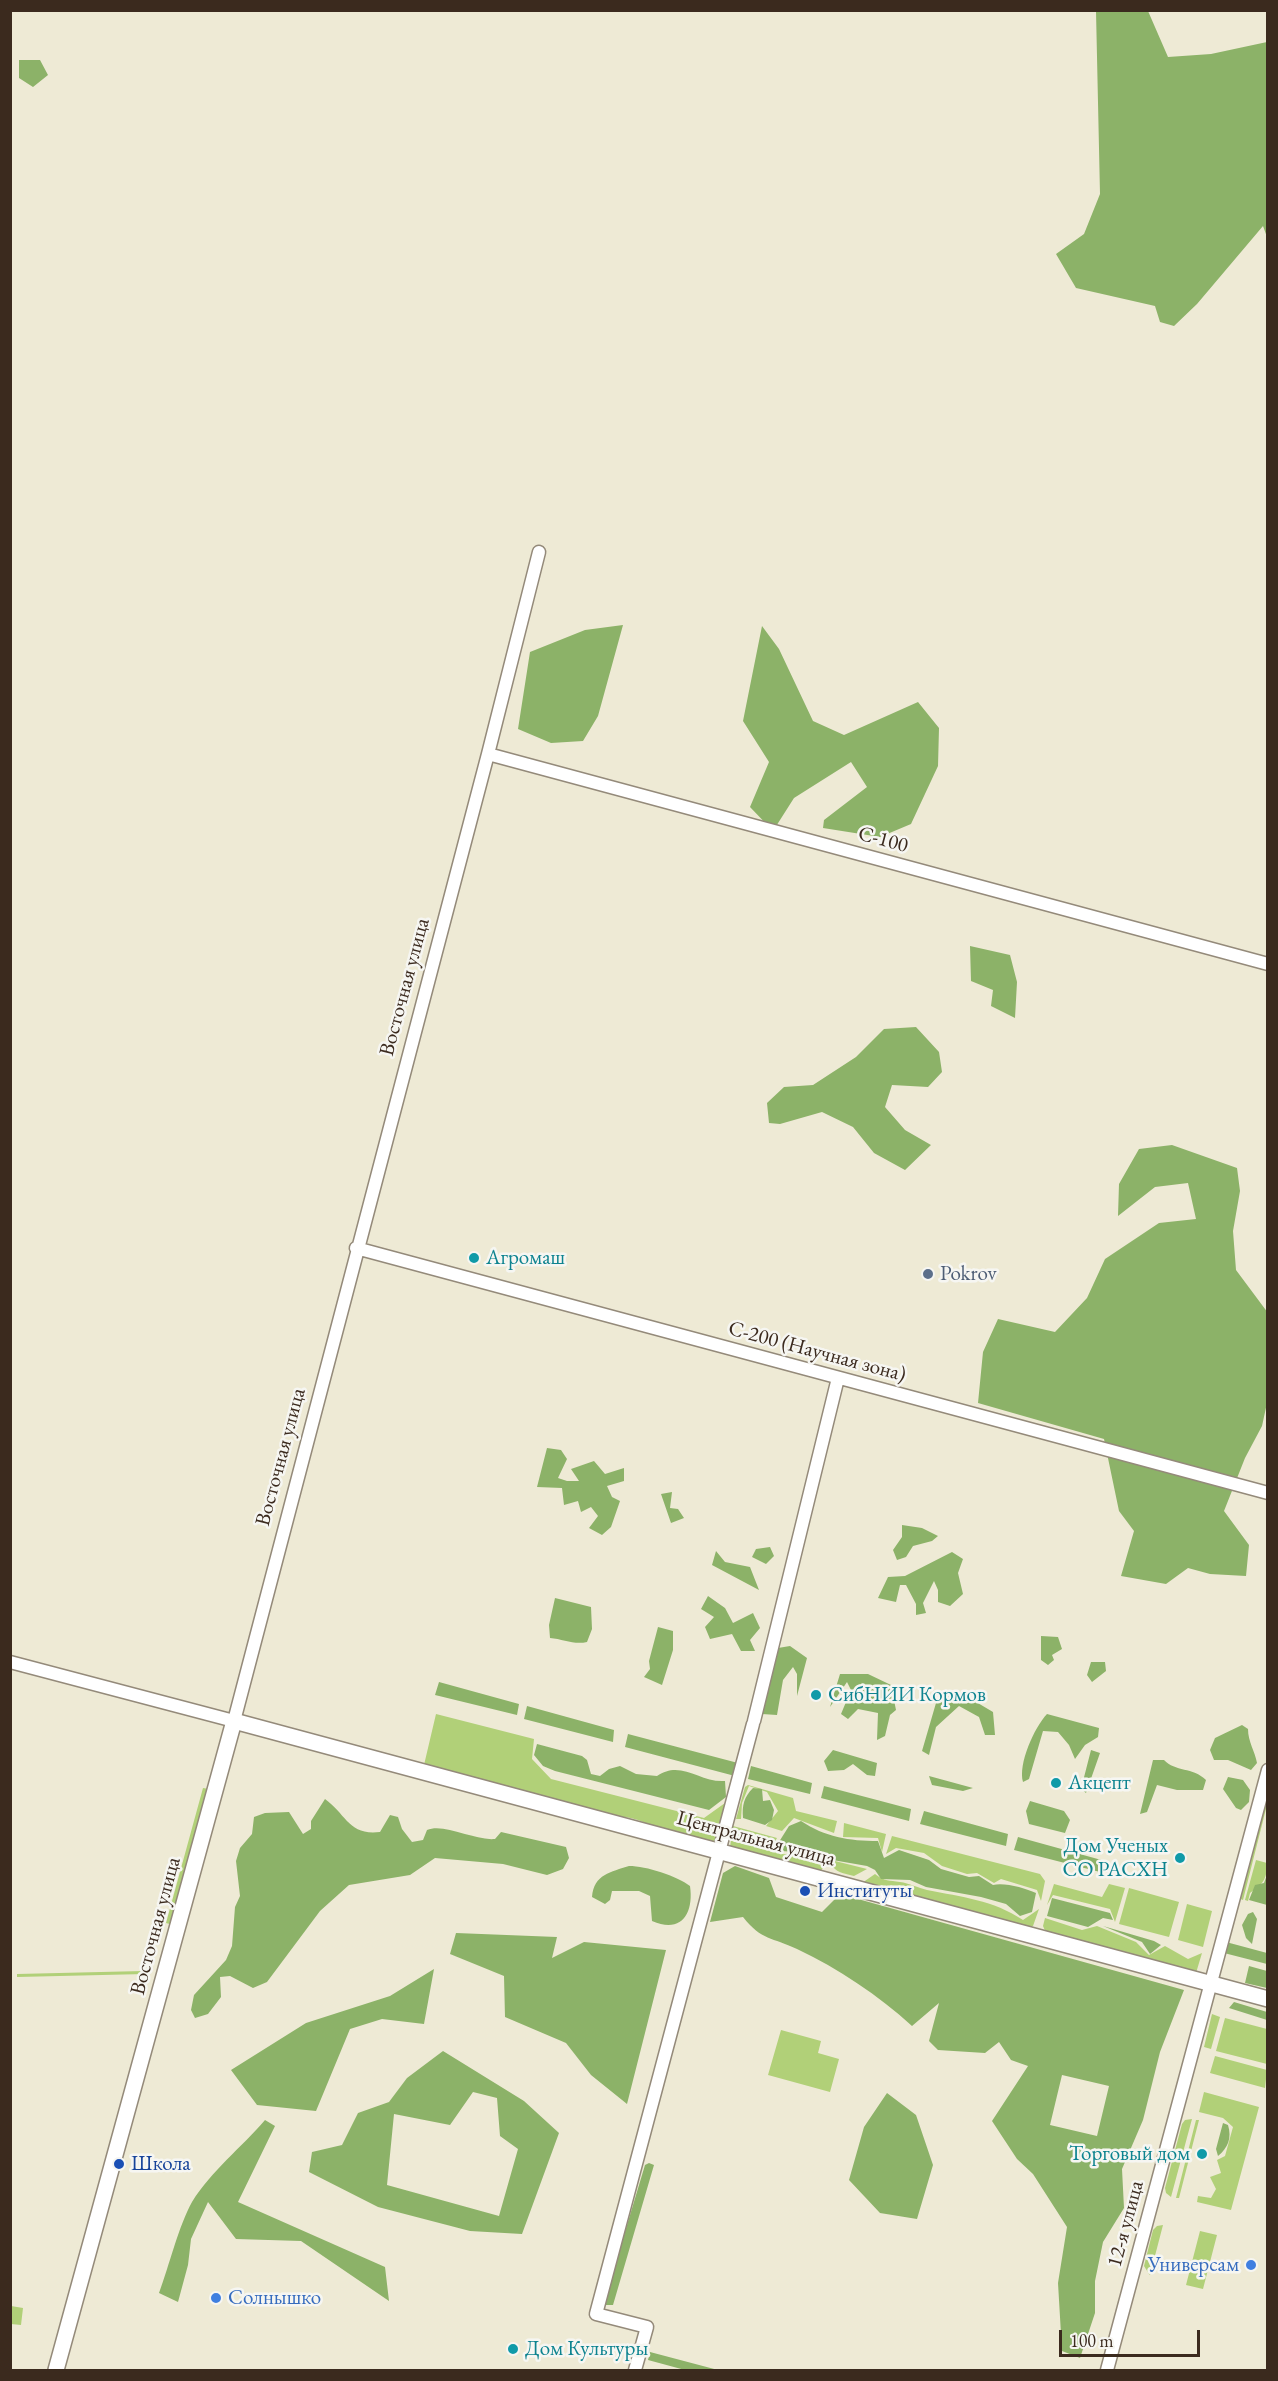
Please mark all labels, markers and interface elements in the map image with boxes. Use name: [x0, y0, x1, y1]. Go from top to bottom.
street label: С-100: [855, 821, 911, 859]
street label: Восточная улица: [375, 915, 435, 1059]
place label: Агромаш: [486, 1245, 565, 1271]
marker: Агромаш: [467, 1251, 481, 1265]
place label: Pokrov: [940, 1261, 997, 1287]
marker: Pokrov: [921, 1267, 935, 1281]
street label: С-200 (Научная зона): [725, 1316, 909, 1388]
street label: Восточная улица: [251, 1385, 311, 1529]
place label: СибНИИ Кормов: [828, 1682, 986, 1708]
marker: СибНИИ Кормов: [809, 1688, 823, 1702]
place label: Акцепт: [1068, 1770, 1131, 1796]
marker: Акцепт: [1049, 1776, 1063, 1790]
street label: Центральная улица: [674, 1806, 838, 1872]
place label: Дом Ученых СО РАСХН: [1062, 1833, 1168, 1883]
marker: Дом Ученых СО РАСХН: [1173, 1851, 1187, 1865]
street label: Восточная улица: [126, 1854, 186, 1998]
place label: Институты: [817, 1878, 912, 1904]
marker: Институты: [798, 1884, 812, 1898]
place label: Торговый дом: [1069, 2141, 1190, 2167]
marker: Торговый дом: [1195, 2147, 1209, 2161]
place label: Школа: [131, 2151, 191, 2177]
marker: Школа: [112, 2157, 126, 2171]
street label: 12-я улица: [1102, 2178, 1150, 2270]
place label: Универсам: [1148, 2252, 1239, 2278]
marker: Универсам: [1244, 2258, 1258, 2272]
place label: Солнышко: [228, 2285, 321, 2311]
marker: Солнышко: [209, 2291, 223, 2305]
scale bar: [1062, 2318, 1203, 2356]
text: 100 m: [1070, 2329, 1114, 2352]
place label: Дом Культуры: [525, 2336, 648, 2362]
marker: Дом Культуры: [506, 2342, 520, 2356]

